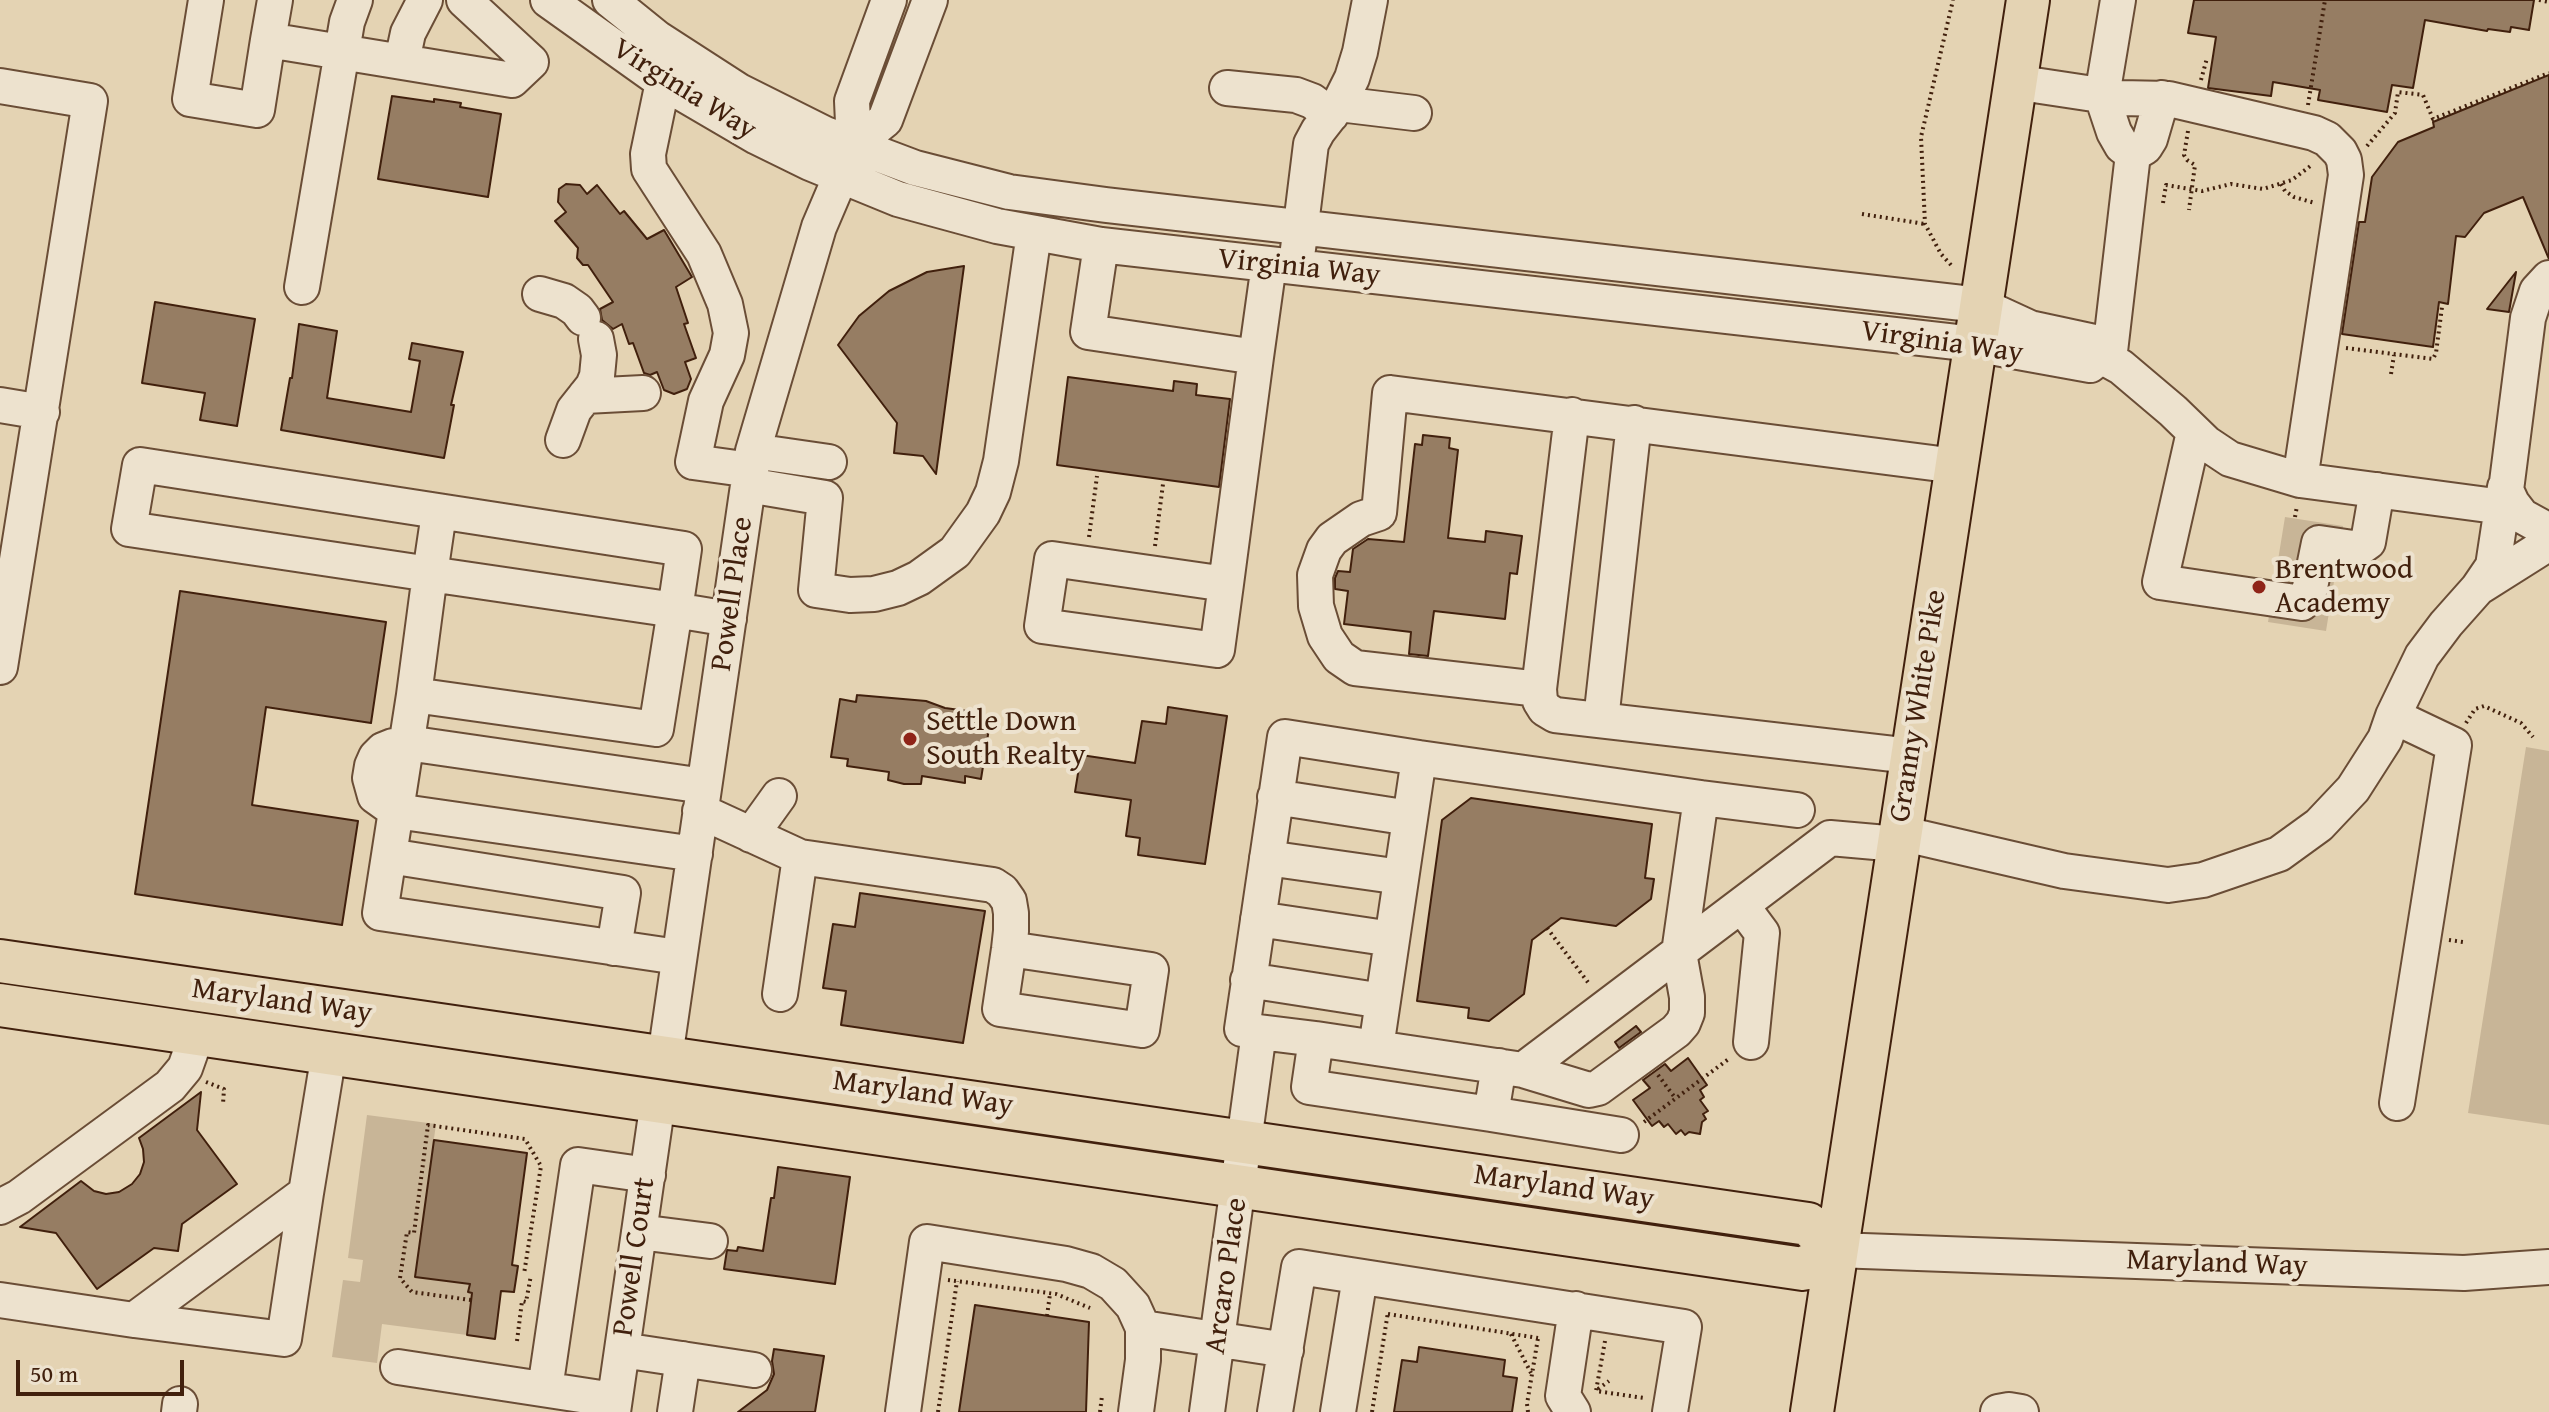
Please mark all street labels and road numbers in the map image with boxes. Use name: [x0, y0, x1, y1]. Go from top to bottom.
street label: Virginia Way: [605, 31, 763, 149]
street label: Virginia Way: [1216, 242, 1382, 294]
street label: Virginia Way: [1859, 314, 2025, 372]
street label: Powell Place: [704, 515, 762, 673]
street label: Granny White Pike: [1883, 587, 1955, 825]
street label: Maryland Way: [190, 972, 374, 1032]
street label: Maryland Way: [831, 1064, 1015, 1124]
street label: Maryland Way: [1472, 1158, 1656, 1218]
street label: Powell Court: [606, 1175, 664, 1339]
street label: Arcaro Place: [1198, 1196, 1256, 1356]
street label: Maryland Way: [2126, 1243, 2308, 1285]

